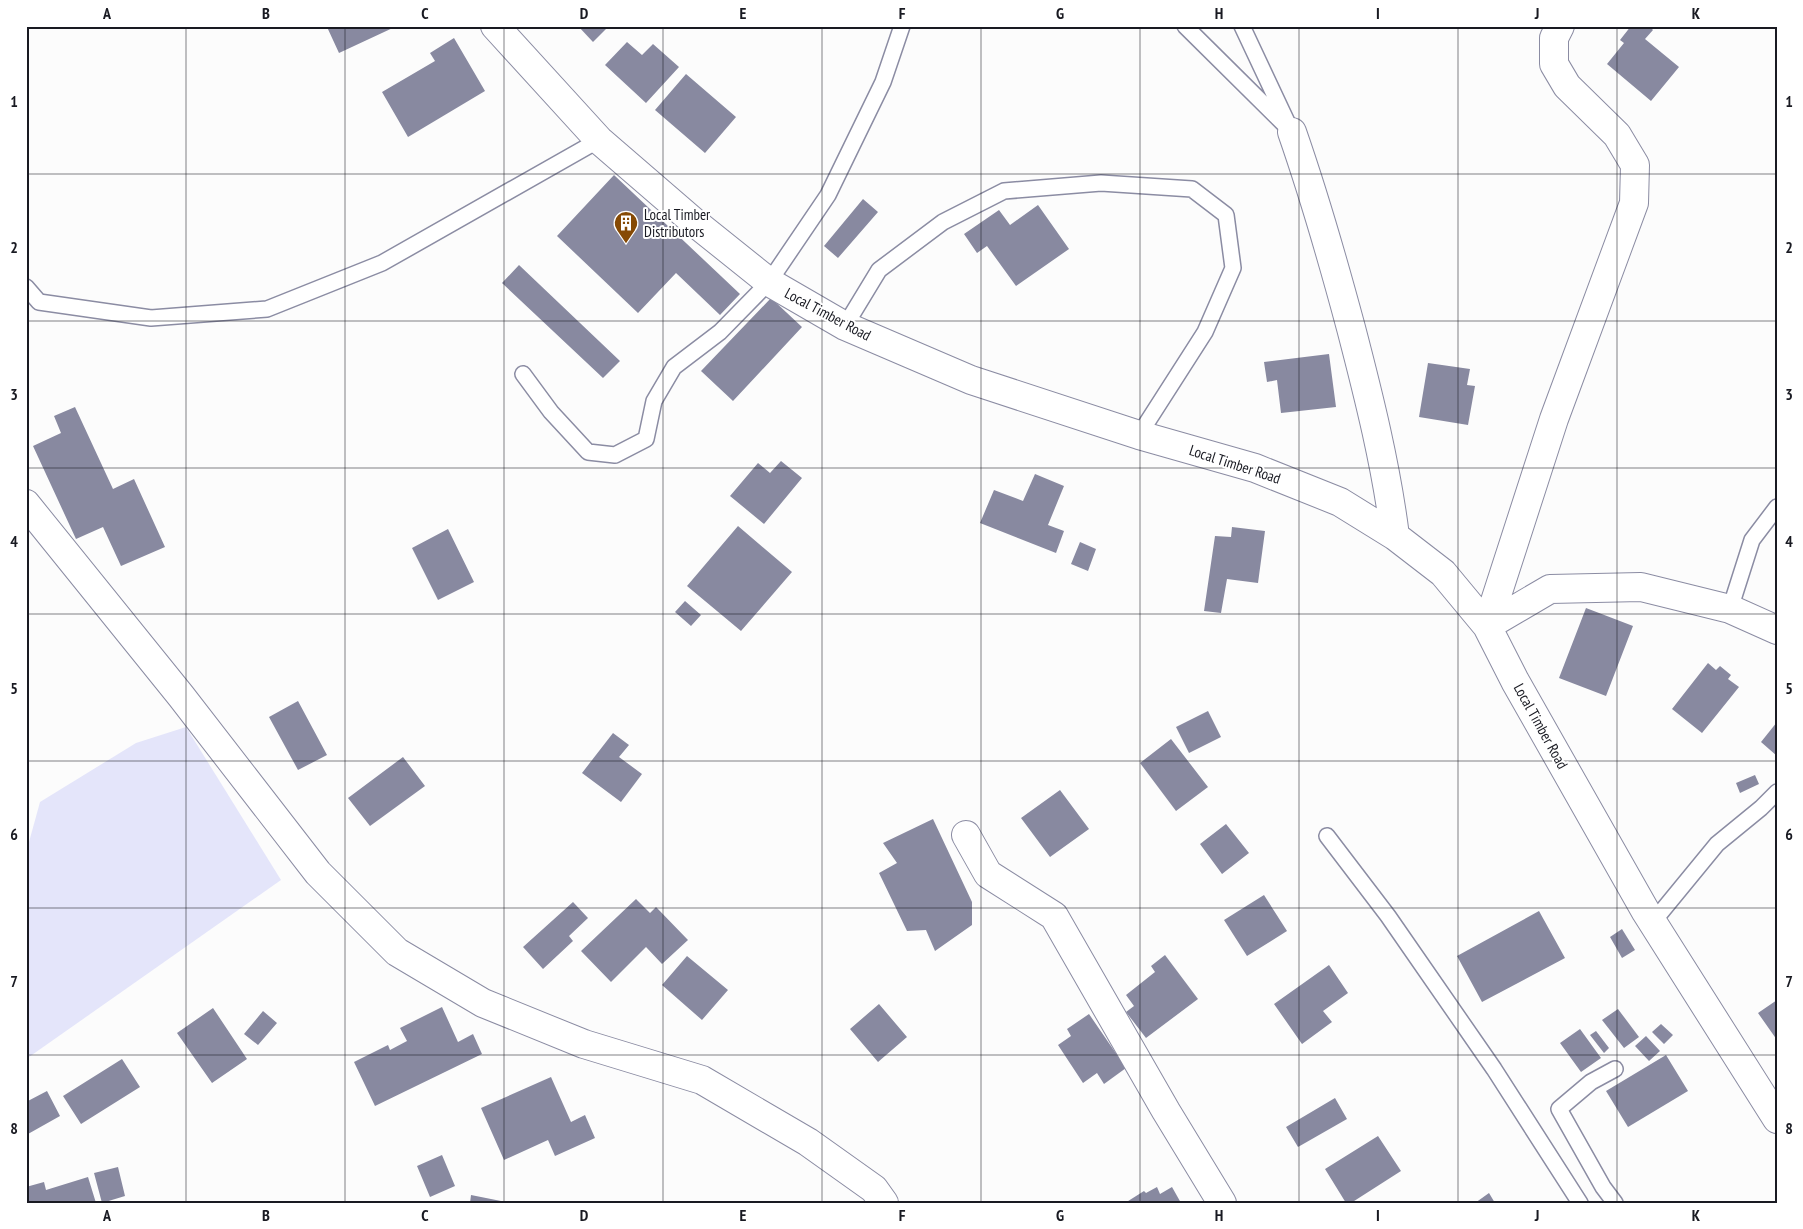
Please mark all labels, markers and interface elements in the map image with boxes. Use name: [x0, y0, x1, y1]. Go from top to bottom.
text: A: [102, 3, 112, 23]
text: B: [262, 3, 270, 23]
text: C: [421, 3, 429, 23]
text: D: [580, 3, 589, 23]
text: E: [740, 3, 747, 23]
text: F: [899, 3, 906, 23]
text: G: [1056, 3, 1064, 23]
text: H: [1215, 3, 1223, 23]
text: I: [1376, 3, 1380, 23]
text: J: [1534, 3, 1539, 23]
text: K: [1692, 3, 1701, 23]
text: 1: [10, 91, 18, 111]
text: 1: [1785, 91, 1793, 111]
place label: Local Timber Distributors: [644, 205, 711, 241]
building icon: Local Timber Distributors: [613, 210, 639, 244]
text: 2: [10, 237, 18, 257]
text: 2: [1785, 237, 1793, 257]
street label: Local Timber Road: [782, 283, 874, 345]
text: 3: [10, 384, 18, 404]
text: 3: [1785, 384, 1793, 404]
street label: Local Timber Road: [1187, 440, 1283, 488]
text: 4: [10, 531, 18, 551]
text: 4: [1785, 531, 1793, 551]
text: 5: [10, 678, 18, 698]
text: 5: [1785, 678, 1793, 698]
street label: Local Timber Road: [1510, 680, 1572, 772]
text: 6: [10, 824, 18, 844]
text: 6: [1785, 824, 1793, 844]
text: 7: [10, 971, 18, 991]
text: 7: [1785, 971, 1793, 991]
text: 8: [10, 1118, 18, 1138]
text: 8: [1785, 1118, 1793, 1138]
text: A: [102, 1205, 112, 1225]
text: B: [262, 1205, 270, 1225]
text: C: [421, 1205, 429, 1225]
text: D: [580, 1205, 589, 1225]
text: E: [740, 1205, 747, 1225]
text: F: [899, 1205, 906, 1225]
text: G: [1056, 1205, 1064, 1225]
text: H: [1215, 1205, 1223, 1225]
text: I: [1376, 1205, 1380, 1225]
text: J: [1534, 1205, 1539, 1225]
text: K: [1692, 1205, 1701, 1225]

